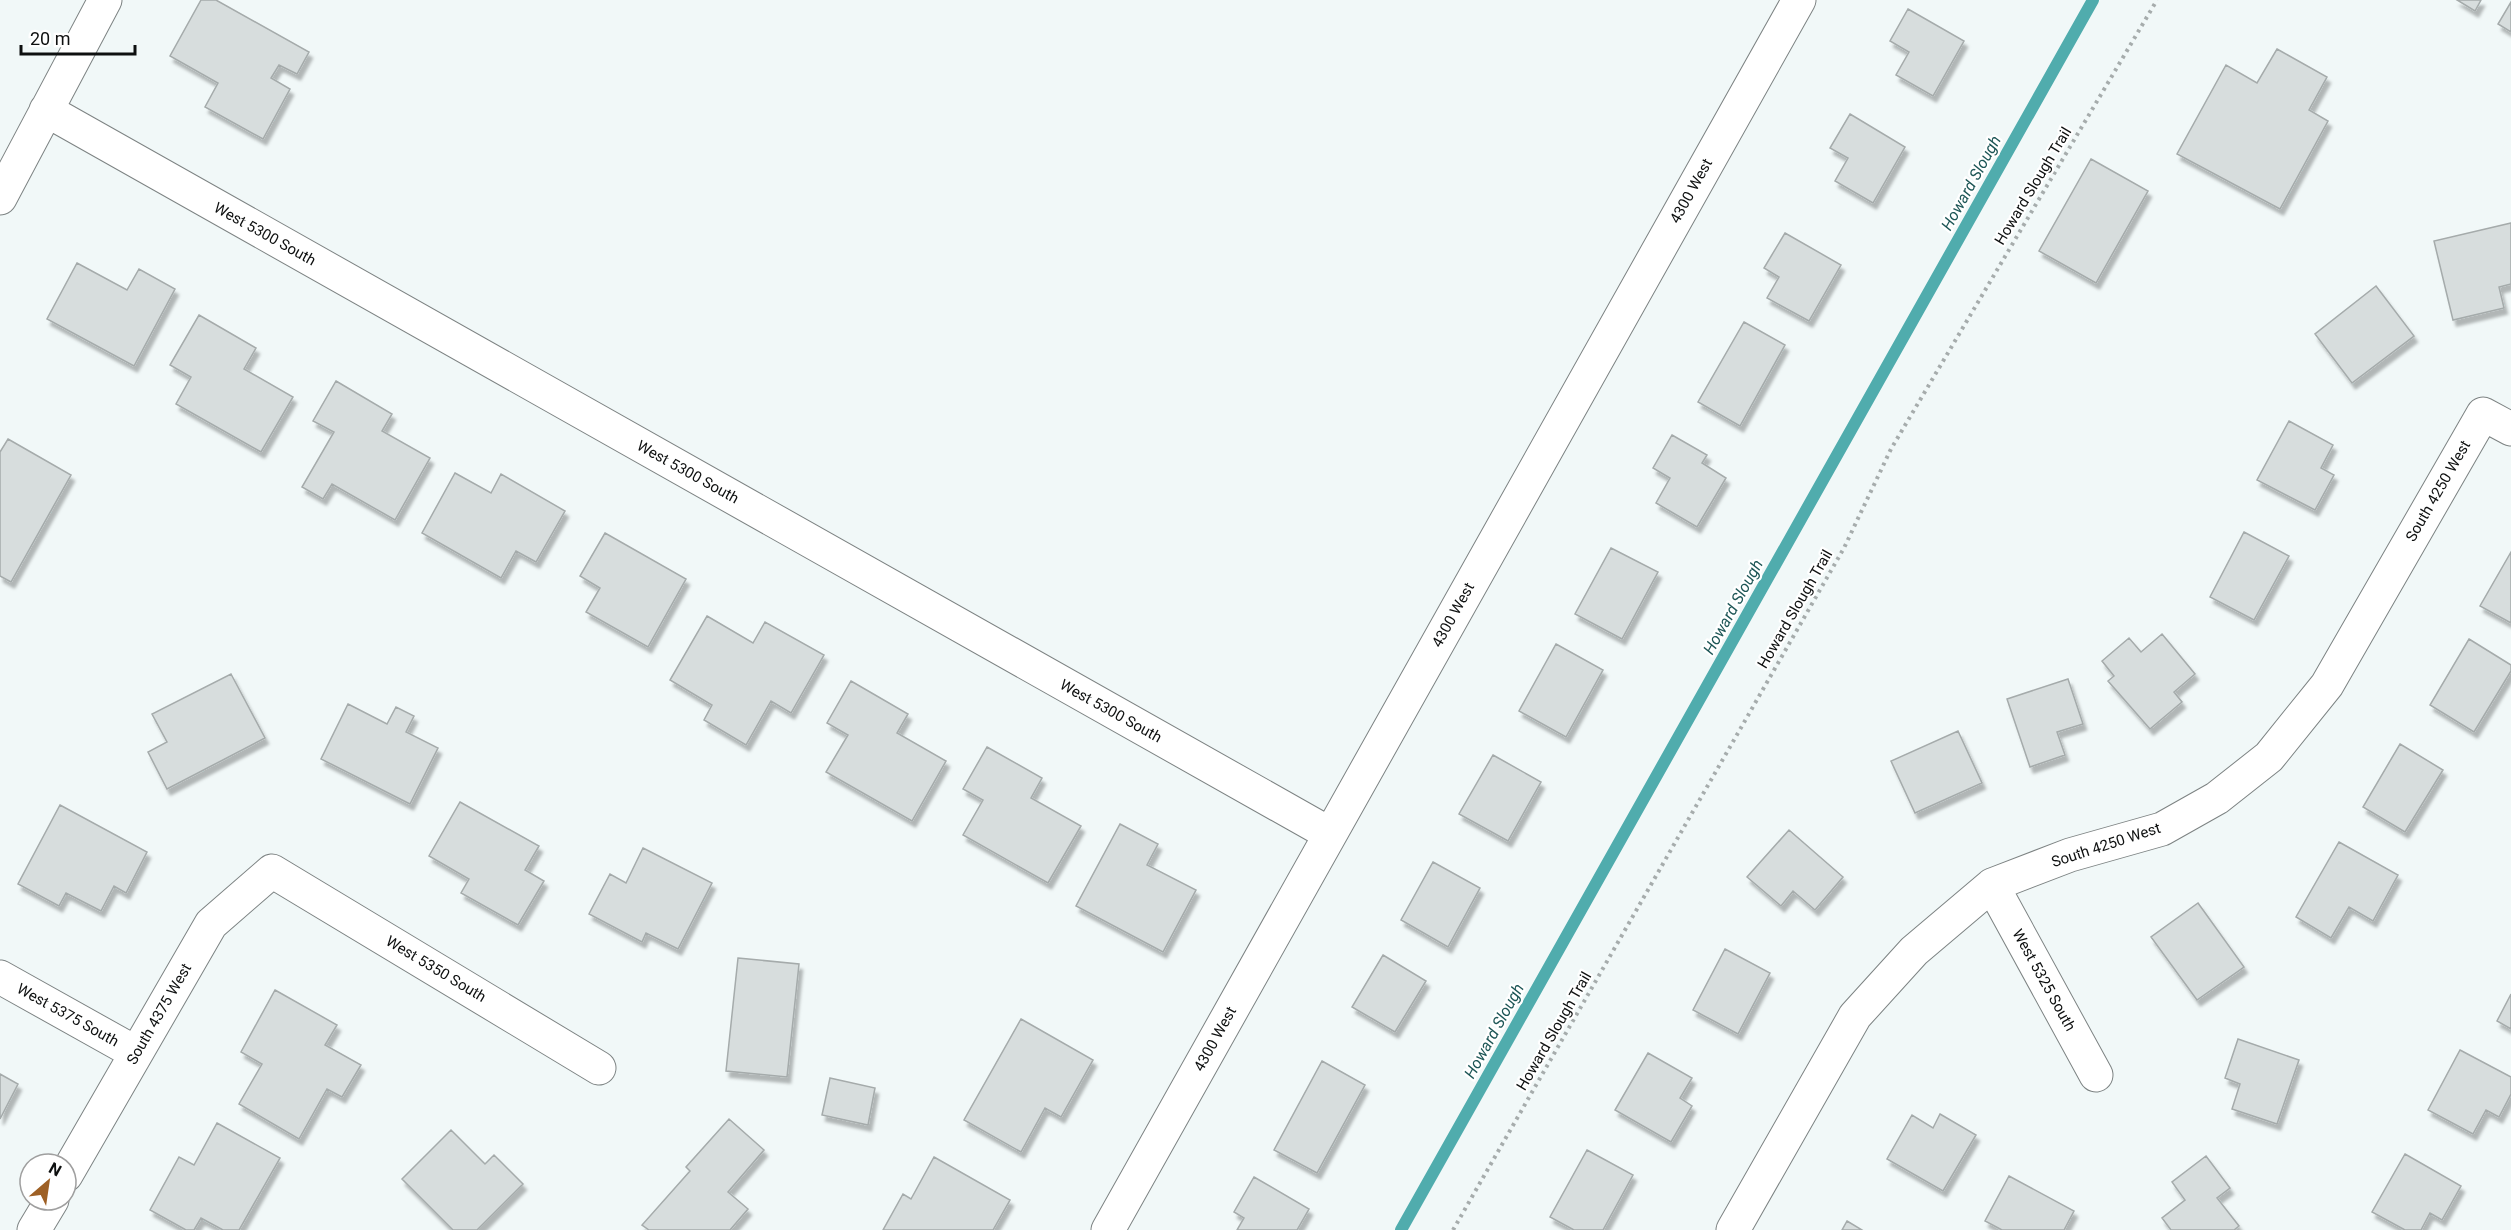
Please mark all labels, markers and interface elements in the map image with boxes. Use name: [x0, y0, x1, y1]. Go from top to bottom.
scale bar: [21, 18, 135, 56]
text: 20 m: [30, 28, 70, 49]
street label: Howard Slough Trail: [1991, 124, 2075, 248]
water label: Howard Slough: [1937, 132, 2005, 234]
street label: 4300 West: [1666, 155, 1716, 226]
street label: West 5300 South: [211, 199, 319, 269]
street label: West 5300 South: [634, 437, 742, 507]
street label: South 4250 West: [2402, 437, 2474, 545]
street label: Howard Slough Trail: [1754, 546, 1836, 672]
water label: Howard Slough: [1699, 556, 1767, 658]
street label: 4300 West: [1428, 579, 1478, 650]
street label: West 5300 South: [1057, 676, 1165, 746]
street label: South 4250 West: [2049, 819, 2163, 871]
street label: West 5325 South: [2009, 926, 2079, 1034]
street label: West 5350 South: [383, 932, 489, 1006]
street label: South 4375 West: [123, 960, 195, 1068]
street label: Howard Slough Trail: [1513, 968, 1595, 1094]
street label: West 5375 South: [14, 980, 122, 1050]
water label: Howard Slough: [1460, 980, 1528, 1082]
street label: 4300 West: [1190, 1003, 1240, 1074]
north arrow: [18, 1152, 78, 1212]
text: N: [45, 1158, 65, 1180]

